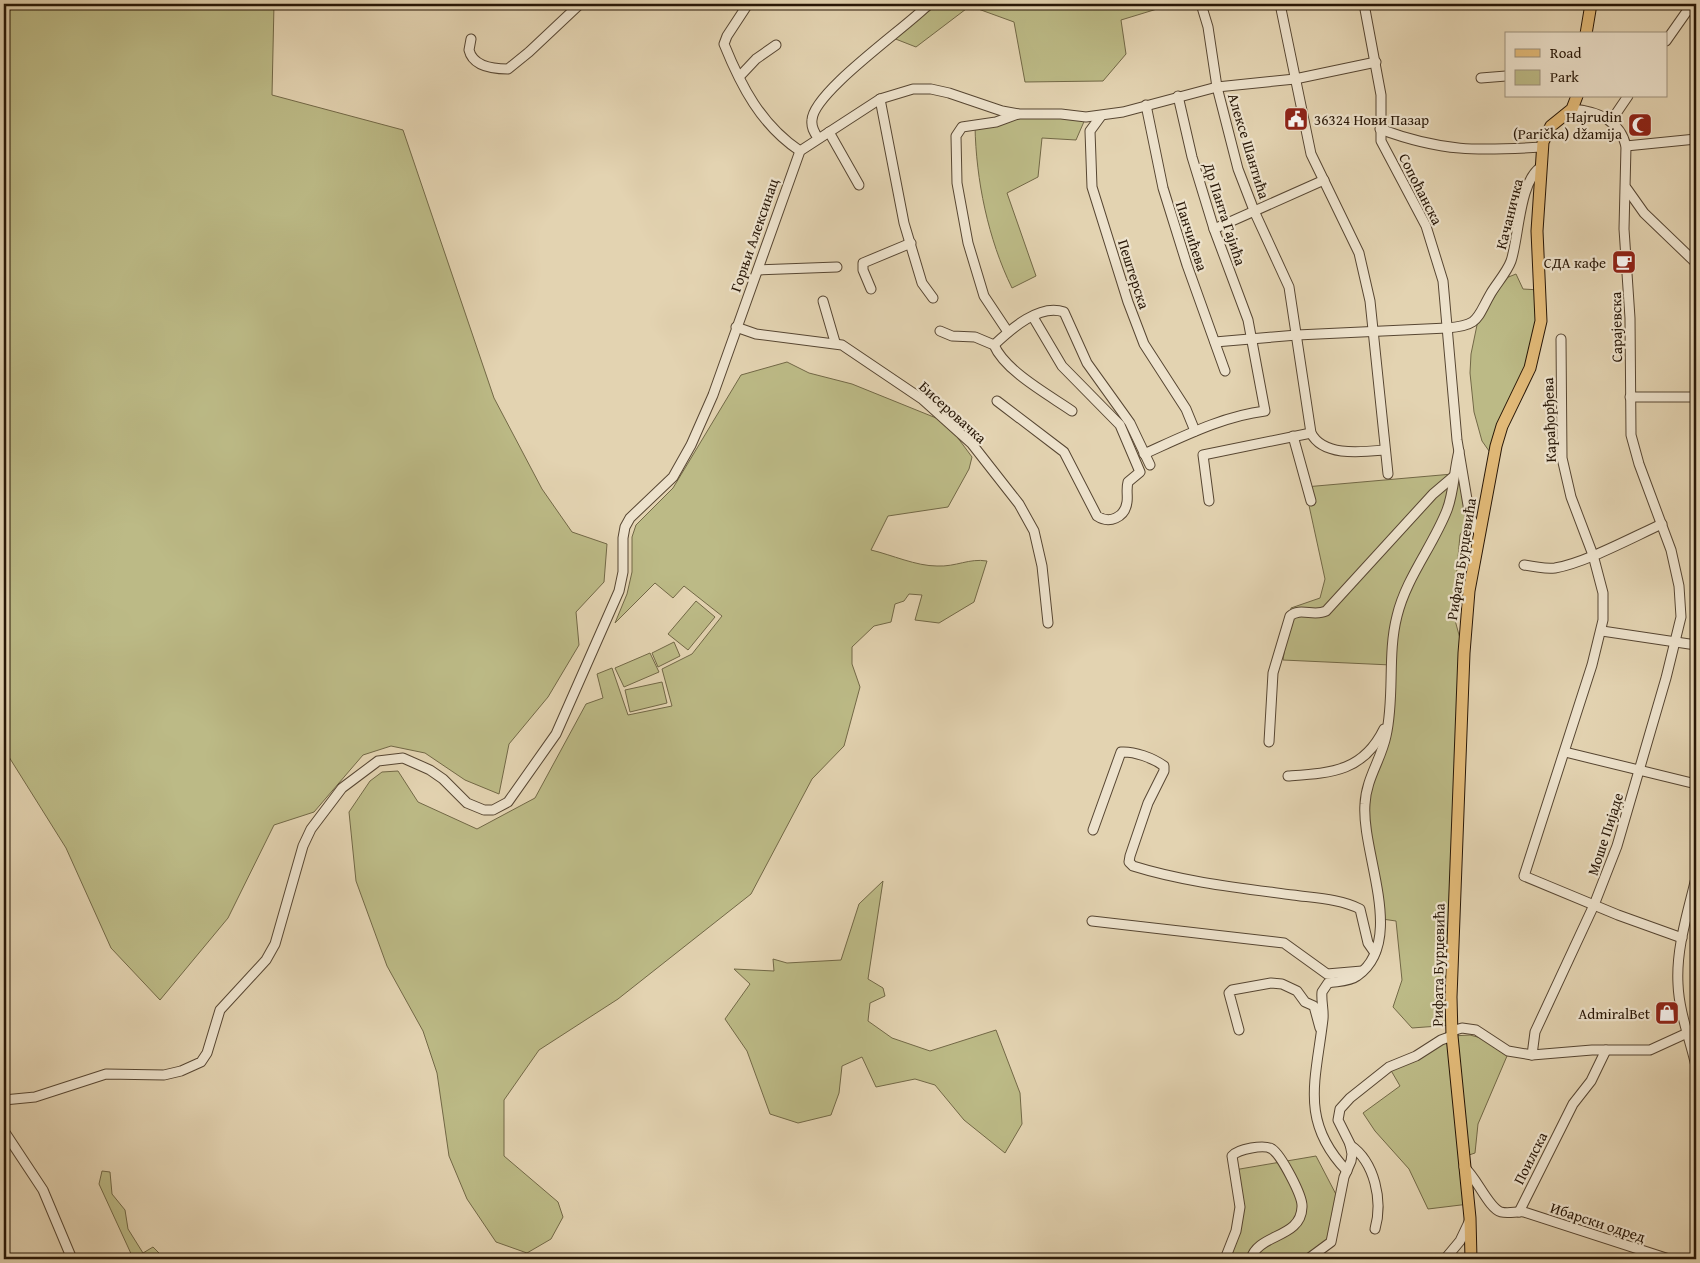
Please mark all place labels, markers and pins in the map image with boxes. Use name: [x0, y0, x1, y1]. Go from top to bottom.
public building icon: 36324 Нови Пазар: [1283, 106, 1309, 132]
place label: Hajrudin (Parička) džamija: [1513, 106, 1623, 144]
place label: 36324 Нови Пазар: [1314, 109, 1429, 130]
mosque icon: Hajrudin (Parička) džamija: [1627, 112, 1653, 138]
cafe icon: СДА кафе: [1611, 249, 1637, 275]
place label: СДА кафе: [1544, 252, 1606, 273]
shop icon: AdmiralBet: [1654, 1000, 1680, 1026]
place label: AdmiralBet: [1578, 1003, 1651, 1024]

